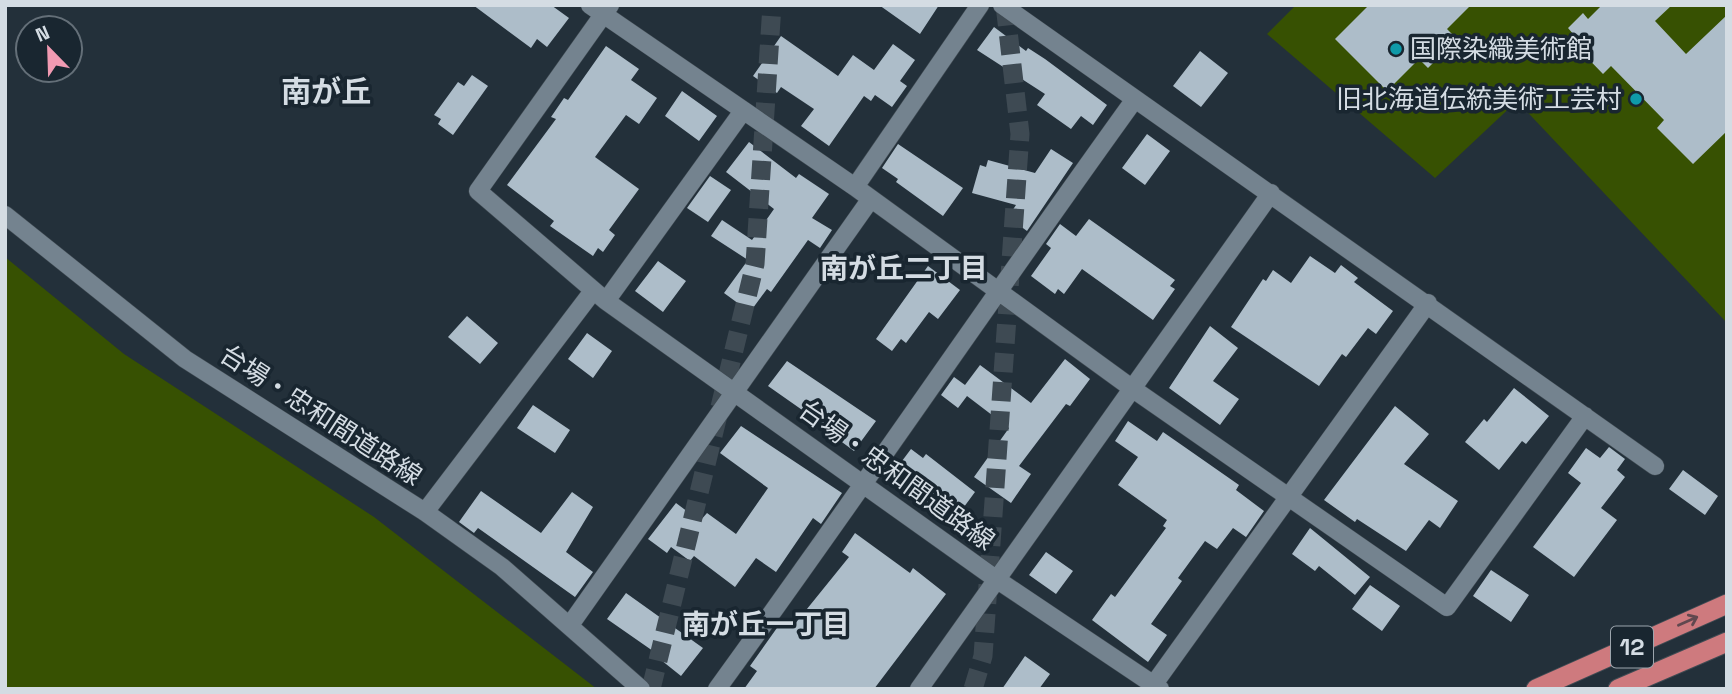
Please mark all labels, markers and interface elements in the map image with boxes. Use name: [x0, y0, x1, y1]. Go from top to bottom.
north arrow: [14, 14, 84, 84]
text: N: [32, 20, 53, 48]
place label: 国際染織美術館: [1410, 32, 1592, 66]
marker: 国際染織美術館: [1388, 41, 1404, 57]
district label: 南が丘: [281, 72, 371, 111]
place label: 旧北海道伝統美術工芸村: [1336, 82, 1622, 116]
marker: 旧北海道伝統美術工芸村: [1628, 91, 1644, 107]
district label: 南が丘二丁目: [820, 250, 988, 286]
street label: 台場・忠和間道路線: [214, 337, 428, 493]
street label: 台場・忠和間道路線: [792, 392, 1002, 558]
district label: 南が丘一丁目: [682, 606, 850, 642]
one-way arrow: [1677, 614, 1699, 627]
road number: 12: [1611, 626, 1653, 668]

